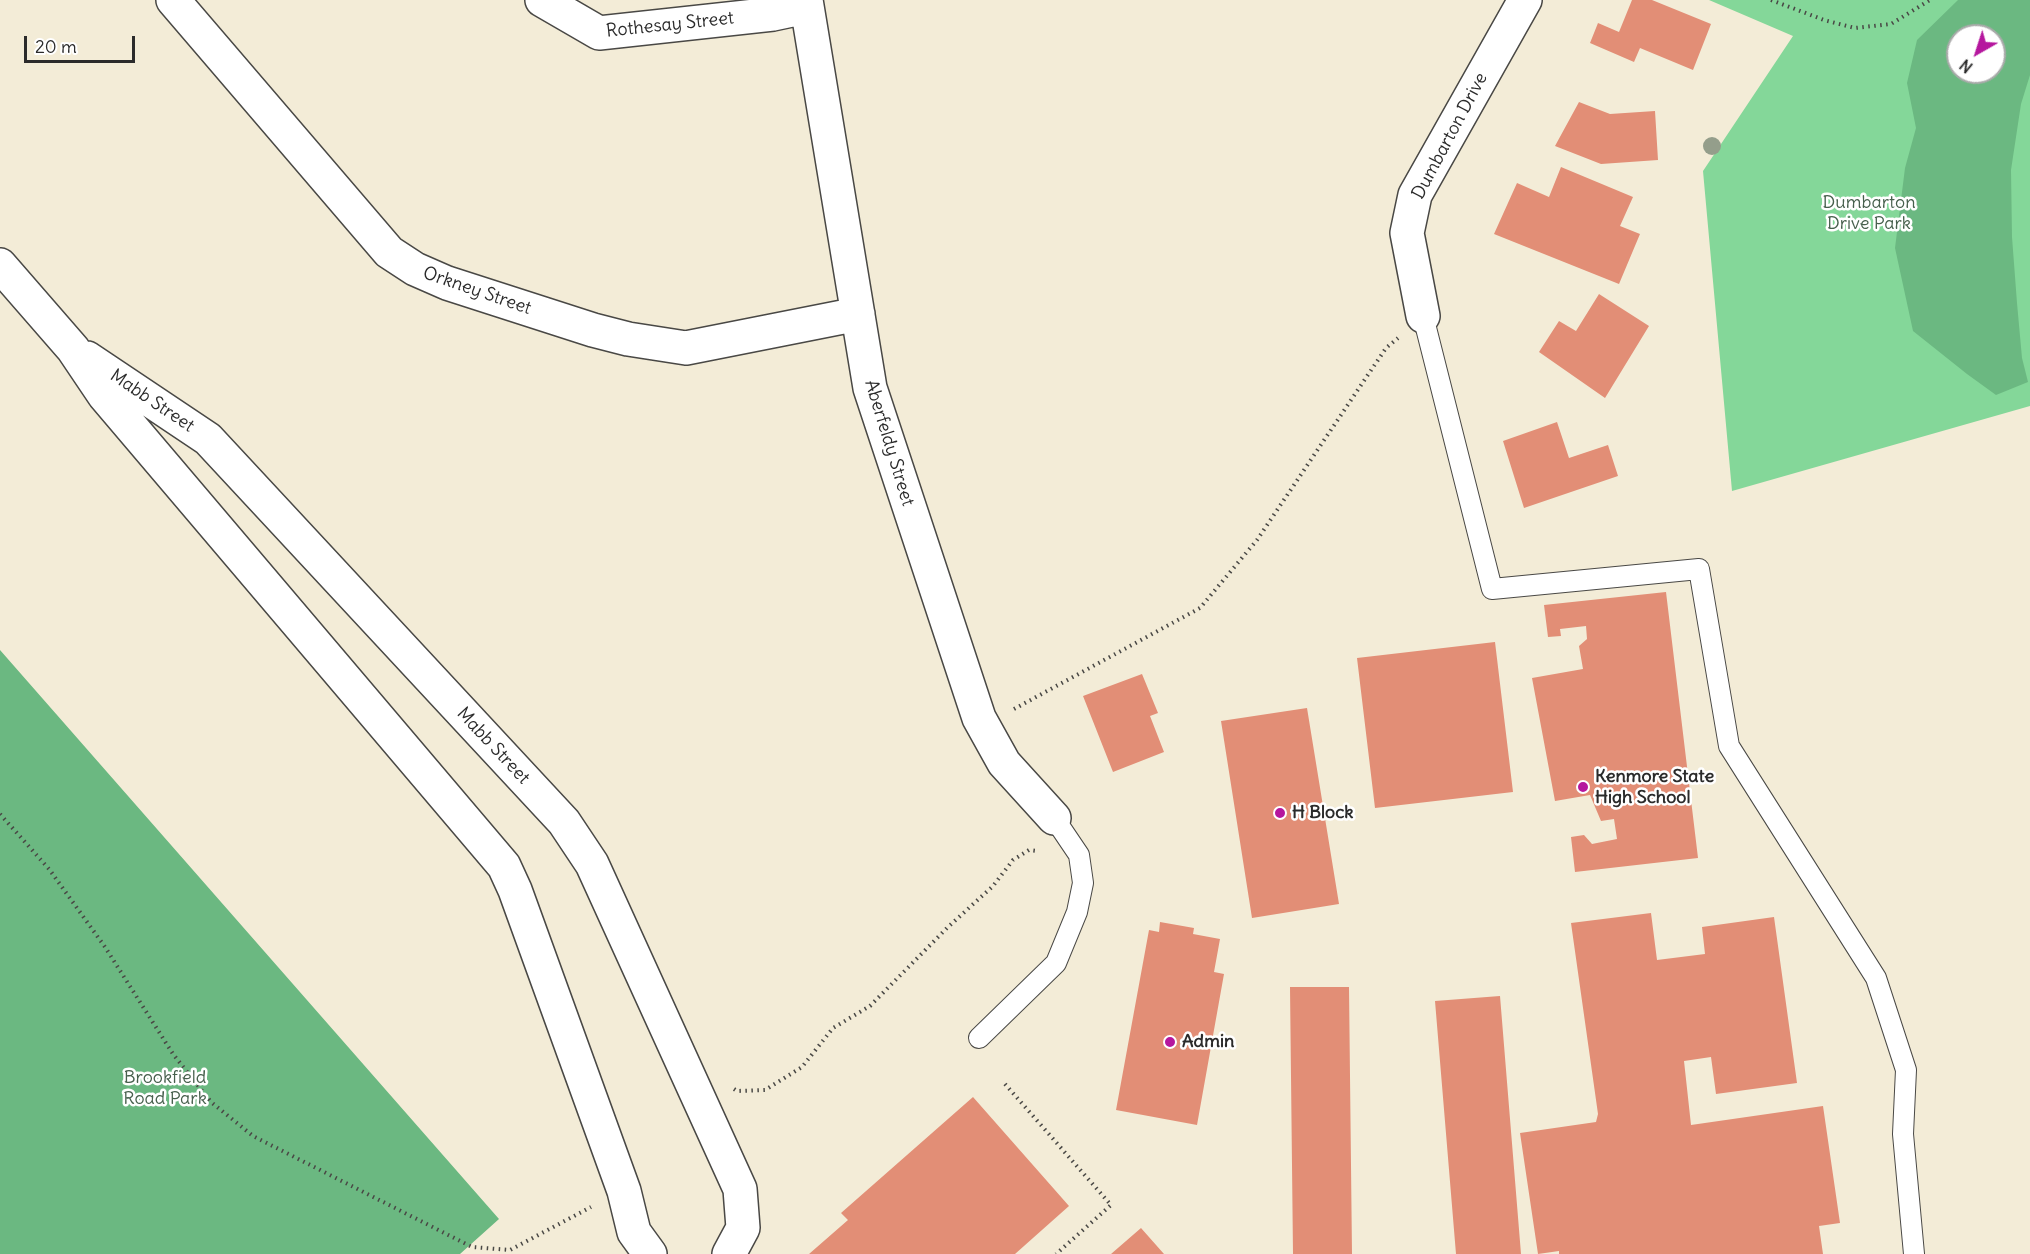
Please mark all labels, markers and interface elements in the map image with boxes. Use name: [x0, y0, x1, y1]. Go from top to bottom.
street label: Rothesay Street: [605, 8, 735, 42]
scale bar: [27, 24, 138, 62]
north arrow: [1946, 24, 2006, 84]
text: 20 m: [35, 35, 77, 58]
text: N: [1955, 55, 1977, 78]
street label: Dumbarton Drive: [1408, 69, 1492, 203]
park label: Dumbarton Drive Park: [1822, 192, 1916, 234]
street label: Orkney Street: [420, 262, 534, 320]
street label: Mabb Street: [106, 365, 198, 437]
street label: Aberfeldy Street: [860, 377, 918, 509]
street label: Mabb Street: [452, 703, 534, 789]
place label: Kenmore State High School: [1595, 766, 1714, 808]
marker: Kenmore State High School: [1576, 780, 1590, 794]
place label: H Block: [1292, 802, 1353, 824]
marker: H Block: [1273, 806, 1287, 820]
place label: Admin: [1182, 1031, 1234, 1053]
marker: Admin: [1163, 1035, 1177, 1049]
park label: Brookfield Road Park: [123, 1067, 207, 1110]

